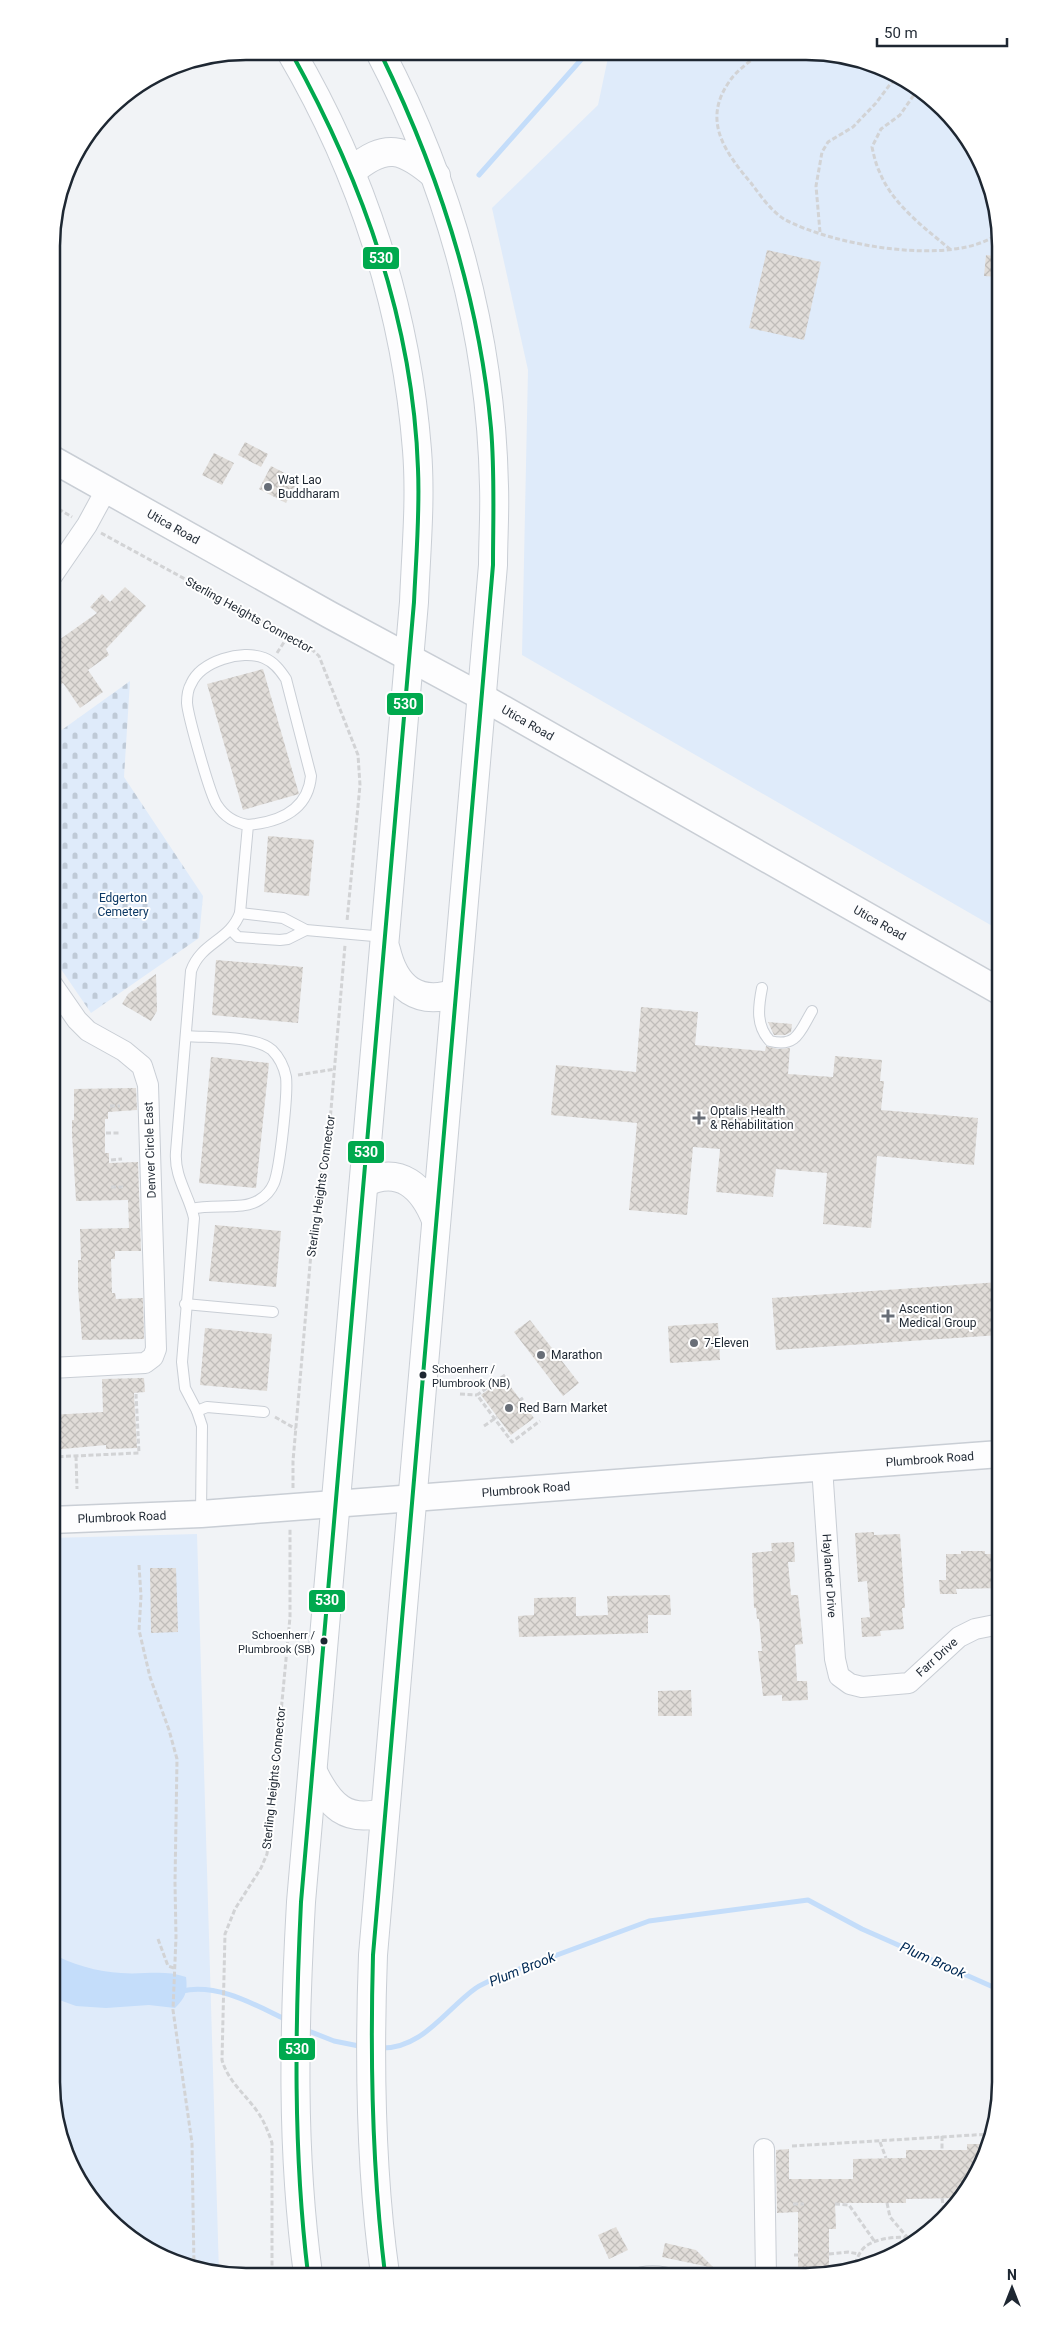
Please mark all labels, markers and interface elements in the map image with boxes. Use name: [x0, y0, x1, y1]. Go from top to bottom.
scale bar: [877, 15, 1007, 47]
text: 50 m: [884, 24, 918, 42]
line badge: 530: [362, 246, 400, 270]
text: 530: [369, 250, 393, 266]
place label: Wat Lao Buddharam: [278, 473, 340, 501]
marker: Wat Lao Buddharam: [262, 481, 274, 493]
street label: Utica Road: [145, 507, 202, 547]
street label: Sterling Heights Connector: [183, 574, 315, 656]
line badge: 530: [386, 692, 424, 716]
text: 530: [393, 696, 417, 712]
street label: Utica Road: [499, 703, 556, 743]
park label: Edgerton Cemetery: [97, 891, 149, 919]
street label: Utica Road: [851, 903, 908, 943]
street label: Denver Circle East: [141, 1101, 159, 1199]
place label: Optalis Health & Rehabilitation: [710, 1104, 794, 1132]
marker: Optalis Health & Rehabilitation: [692, 1111, 706, 1125]
street label: Sterling Heights Connector: [304, 1114, 338, 1258]
line badge: 530: [347, 1140, 385, 1164]
text: 530: [354, 1144, 378, 1160]
place label: Ascention Medical Group: [899, 1302, 977, 1330]
marker: Ascention Medical Group: [881, 1309, 895, 1323]
place label: 7-Eleven: [704, 1336, 749, 1350]
marker: 7-Eleven: [688, 1337, 700, 1349]
place label: Marathon: [551, 1348, 602, 1362]
marker: Marathon: [535, 1349, 547, 1361]
place label: Schoenherr / Plumbrook (NB): [432, 1363, 510, 1390]
marker: Schoenherr / Plumbrook (NB): [418, 1370, 428, 1380]
place label: Red Barn Market: [519, 1401, 608, 1415]
marker: Red Barn Market: [503, 1402, 515, 1414]
street label: Plumbrook Road: [885, 1449, 975, 1470]
street label: Plumbrook Road: [481, 1479, 571, 1500]
street label: Plumbrook Road: [77, 1508, 167, 1526]
street label: Haylander Drive: [820, 1533, 839, 1618]
line badge: 530: [308, 1589, 346, 1613]
text: 530: [315, 1592, 339, 1608]
place label: Schoenherr / Plumbrook (SB): [238, 1629, 315, 1656]
street label: Farr Drive: [913, 1635, 960, 1680]
marker: Schoenherr / Plumbrook (SB): [319, 1636, 329, 1646]
street label: Sterling Heights Connector: [260, 1706, 288, 1850]
water label: Plum Brook: [898, 1938, 969, 1982]
water label: Plum Brook: [487, 1948, 558, 1990]
line badge: 530: [278, 2037, 316, 2061]
text: 530: [285, 2041, 309, 2057]
north arrow: [987, 2263, 1037, 2313]
text: N: [1007, 2267, 1017, 2283]

